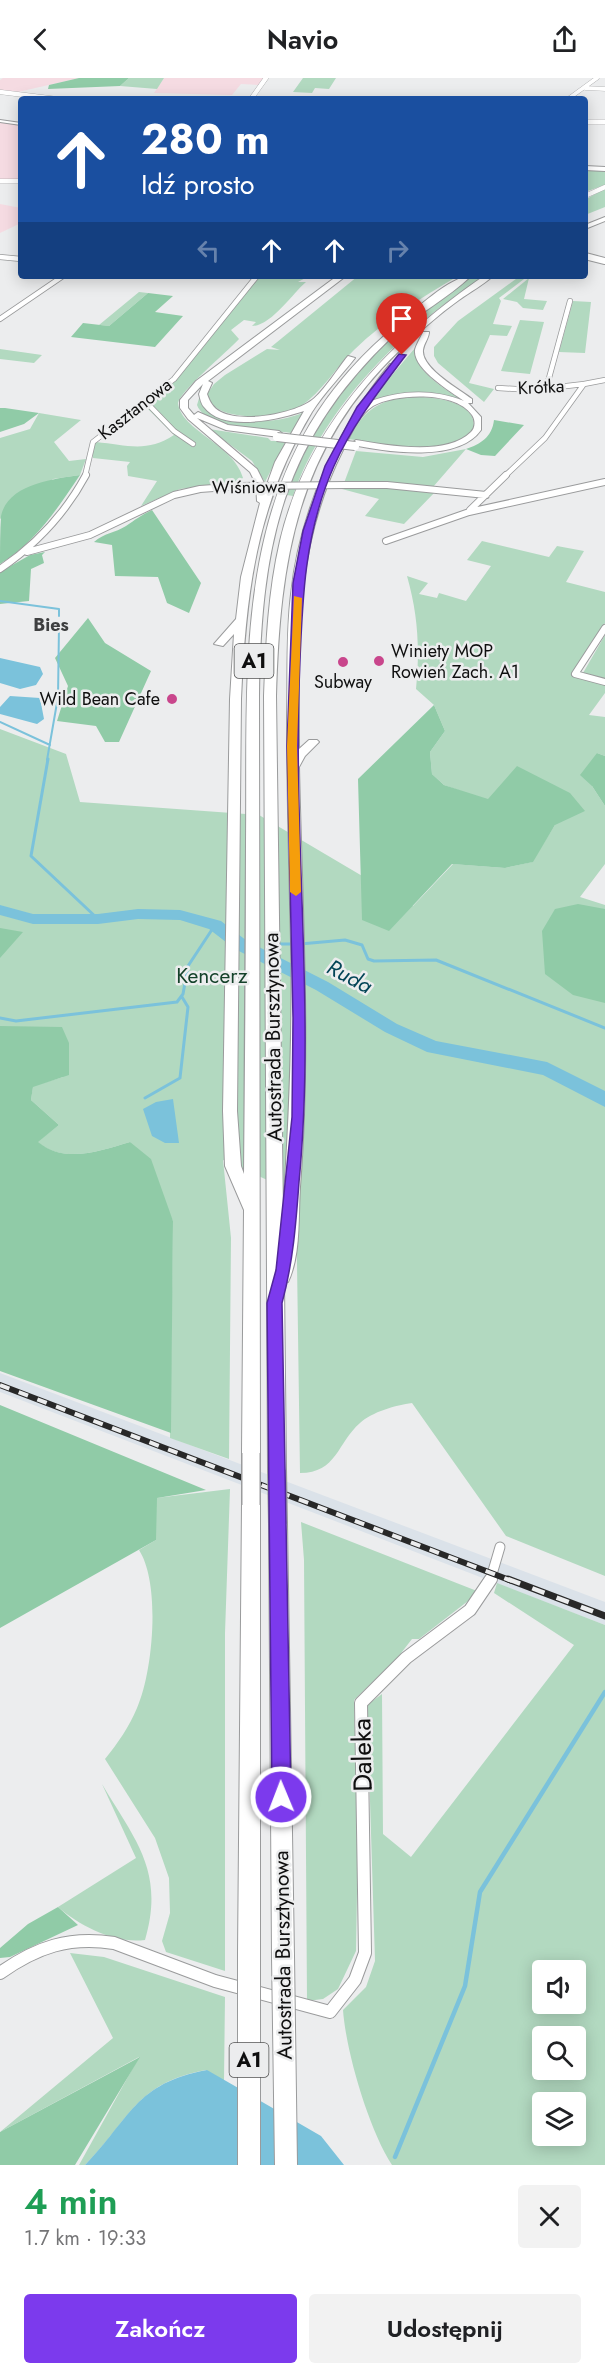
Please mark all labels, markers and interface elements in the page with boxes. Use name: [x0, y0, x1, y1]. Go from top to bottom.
text: Navio: [267, 20, 338, 59]
icon: back: [24, 23, 57, 56]
icon: share: [548, 23, 581, 56]
text: 280 m: [141, 109, 270, 170]
icon: ahead: [42, 120, 120, 198]
text: Idź prosto: [141, 165, 255, 204]
icon: left: [192, 234, 225, 267]
icon: ahead: [255, 234, 288, 267]
icon: ahead: [318, 234, 351, 267]
icon: right: [381, 234, 414, 267]
pin: [376, 293, 427, 355]
icon: arrive: [385, 302, 418, 335]
street label: Kasztanowa: [93, 372, 177, 446]
street label: Krótka: [517, 373, 565, 401]
street label: Wiśniowa: [212, 473, 286, 501]
district label: Bies: [33, 612, 69, 638]
place label: Winiety MOP Rowień Zach. A1: [391, 638, 519, 685]
road number: A1: [234, 644, 274, 678]
marker: Winiety MOP Rowień Zach. A1: [372, 654, 386, 668]
marker: Subway: [336, 655, 350, 669]
place label: Subway: [314, 669, 372, 695]
place label: Wild Bean Cafe: [39, 686, 160, 712]
marker: Wild Bean Cafe: [165, 692, 179, 706]
street label: Autostrada Bursztynowa: [256, 932, 290, 1142]
water label: Ruda: [322, 951, 378, 1001]
park label: Kencerz: [176, 961, 248, 991]
street label: Daleka: [342, 1718, 382, 1792]
position arrow: [249, 1765, 313, 1829]
street label: Autostrada Bursztynowa: [266, 1850, 300, 2060]
map controls: [532, 1960, 586, 2146]
button: sound: [532, 1960, 586, 2014]
button: search: [532, 2026, 586, 2080]
road number: A1: [230, 2043, 268, 2077]
button: layers: [532, 2092, 586, 2146]
text: 4 min: [24, 2175, 118, 2227]
button: close: [518, 2185, 581, 2248]
text: 1.7 km · 19:33: [24, 2224, 146, 2253]
button: Zakończ: [24, 2294, 297, 2363]
button: Udostępnij: [309, 2294, 581, 2363]

